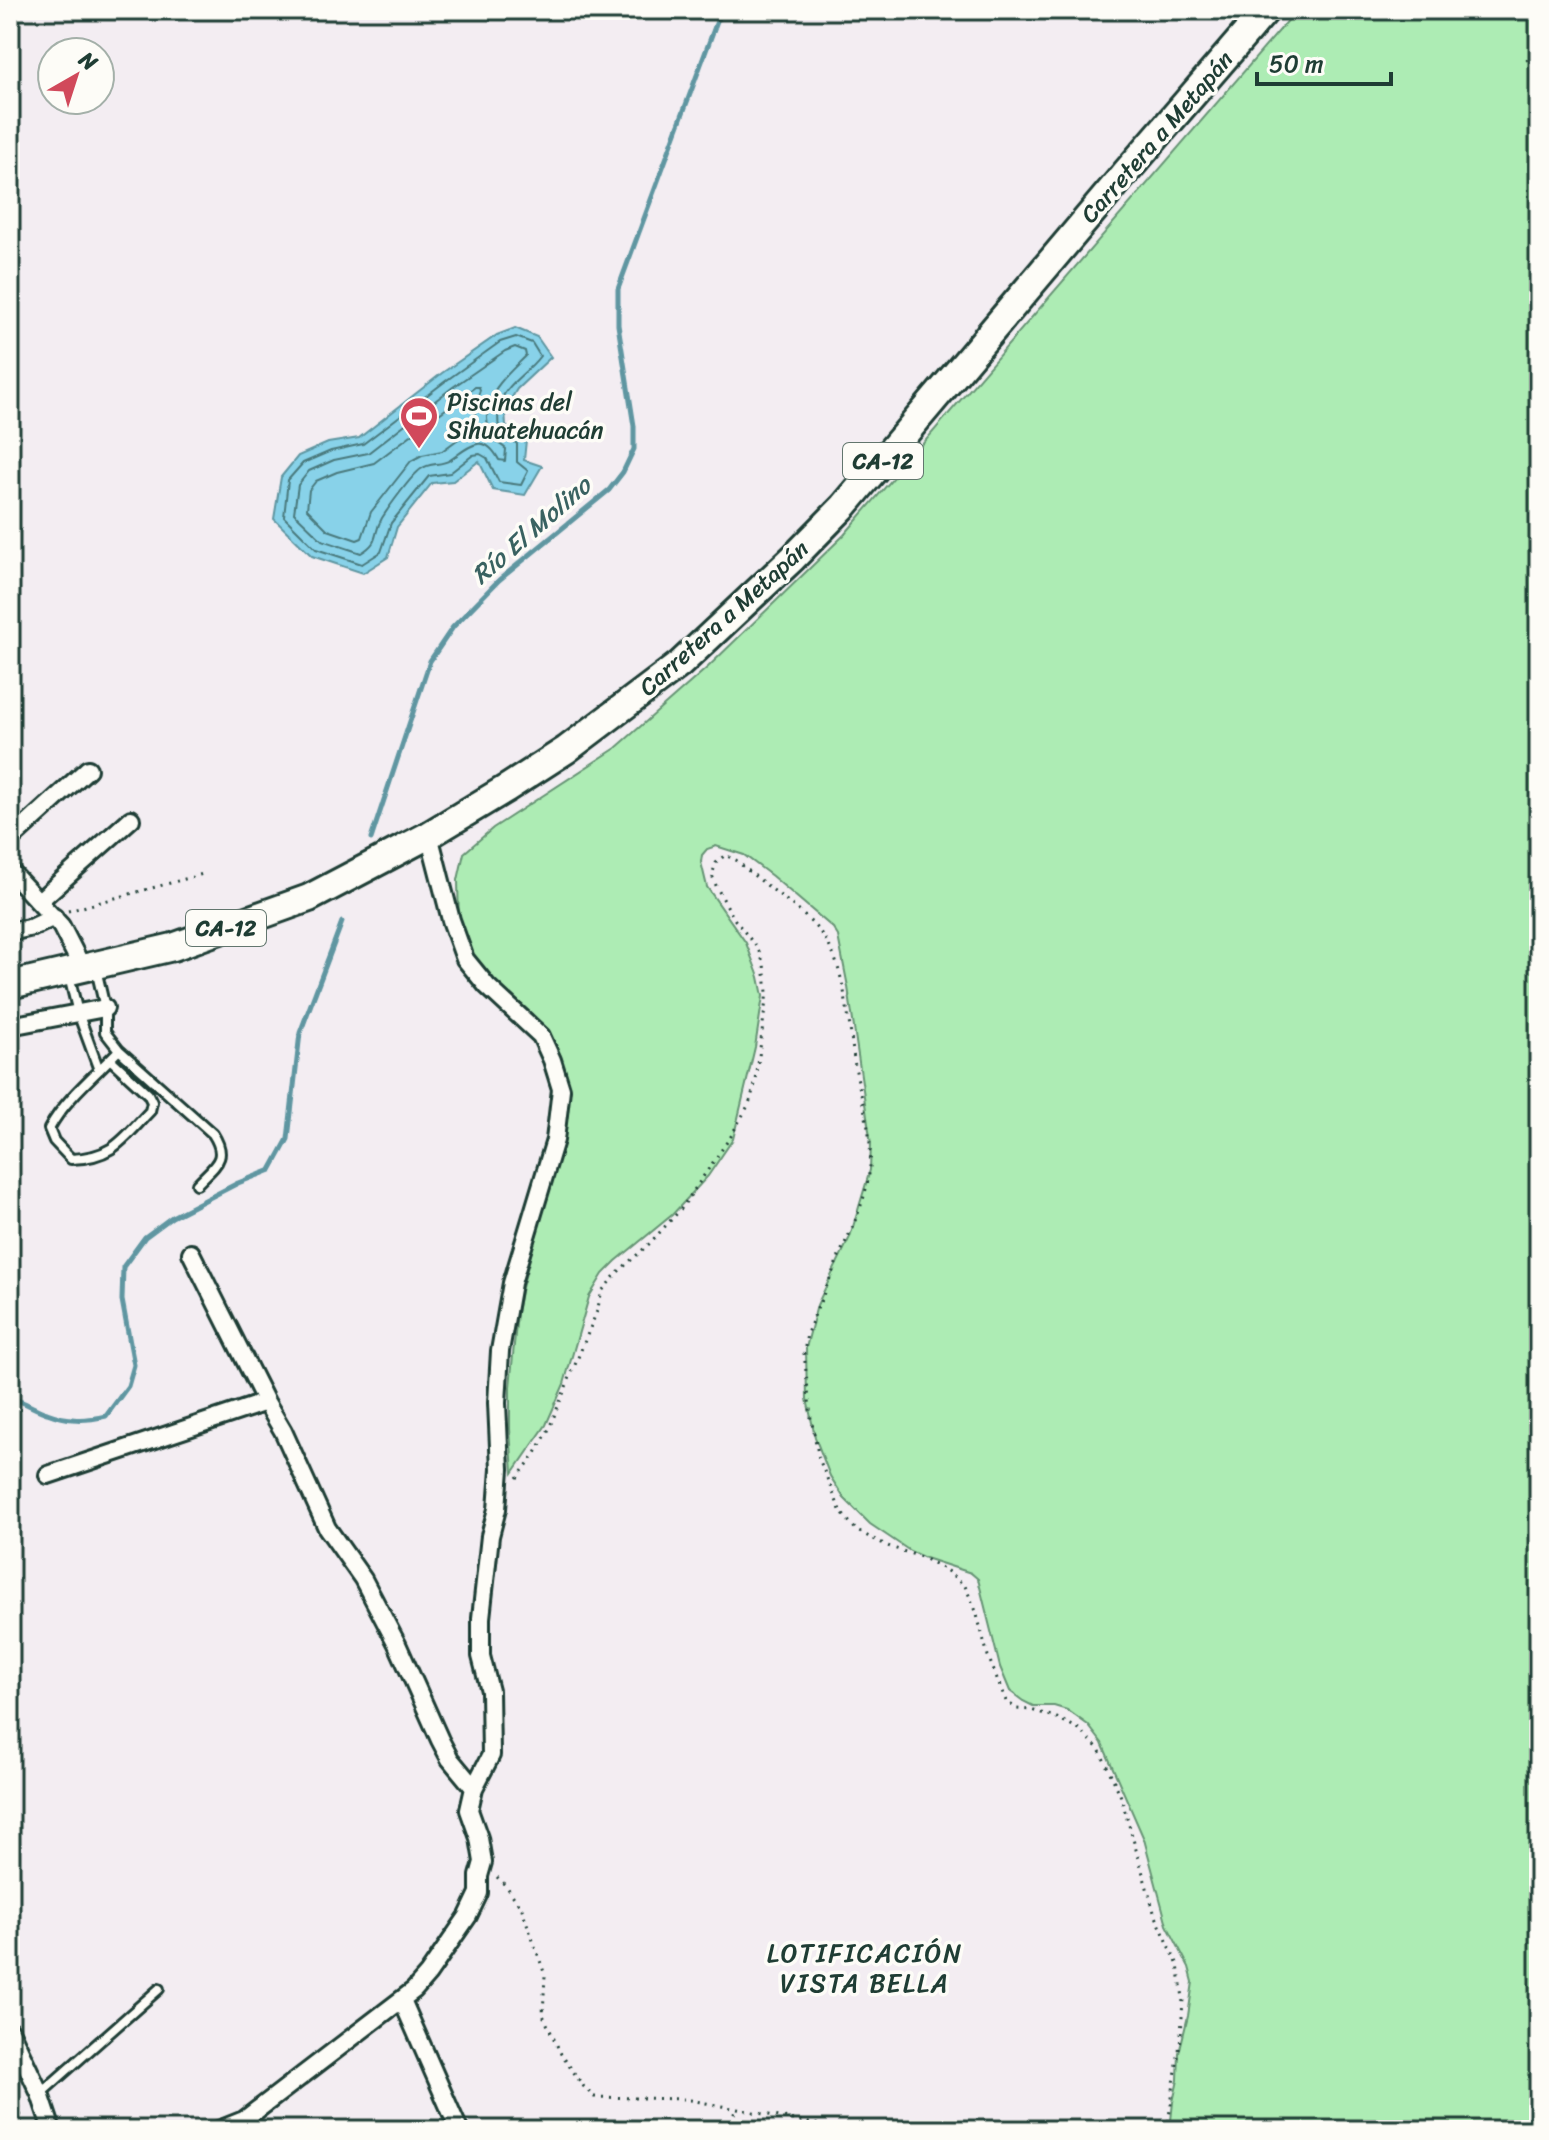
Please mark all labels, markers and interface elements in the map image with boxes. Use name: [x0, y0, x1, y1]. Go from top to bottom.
north arrow: [36, 36, 116, 116]
scale bar: [1257, 36, 1391, 86]
text: N: [69, 40, 107, 81]
street label: Carretera a Metapán: [1070, 41, 1244, 233]
text: 50 m: [1269, 43, 1324, 85]
place label: Piscinas del Sihuatehuacán: [447, 381, 604, 451]
sports icon: Piscinas del Sihuatehuacán: [398, 395, 440, 450]
road number: CA-12: [843, 443, 923, 479]
water label: Río El Molino: [460, 462, 604, 596]
street label: Carretera a Metapán: [629, 529, 819, 707]
road number: CA-12: [186, 910, 266, 946]
district label: LOTIFICACIÓN VISTA BELLA: [767, 1930, 963, 2006]

